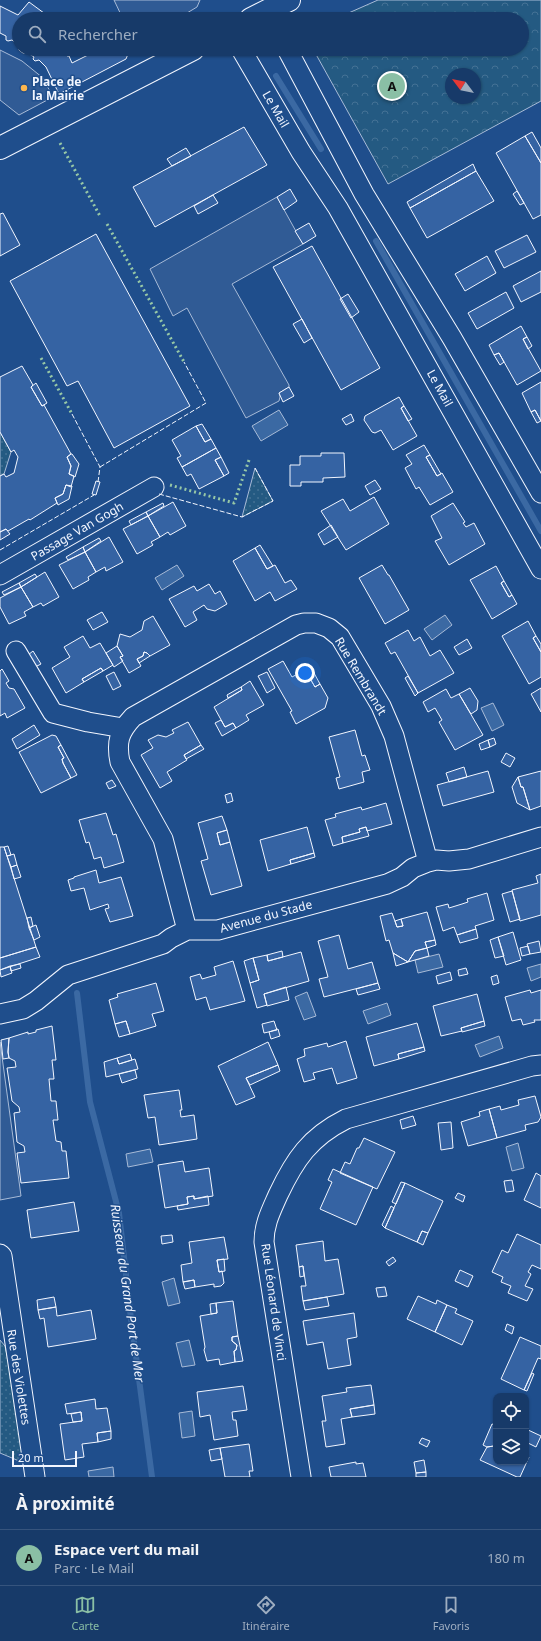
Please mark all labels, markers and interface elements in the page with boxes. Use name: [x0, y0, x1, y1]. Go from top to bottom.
search box: [12, 12, 529, 56]
icon: search: [26, 23, 48, 45]
text: Rechercher: [58, 24, 138, 44]
north arrow: [445, 68, 481, 104]
pin: A: [379, 71, 405, 101]
place label: Place de la Mairie: [32, 73, 84, 104]
marker: Place de la Mairie: [19, 83, 29, 93]
street label: Le Mail: [259, 87, 293, 131]
street label: Le Mail: [423, 366, 457, 410]
street label: Passage Van Gogh: [27, 498, 127, 564]
street label: Rue Rembrandt: [331, 634, 391, 719]
your location: [295, 663, 315, 683]
street label: Avenue du Stade: [218, 895, 314, 937]
water label: Ruisseau du Grand Port de Mer: [107, 1203, 150, 1384]
street label: Rue Léonard de Vinci: [257, 1242, 291, 1362]
street label: Rue des Violettes: [3, 1328, 35, 1426]
map controls: [493, 1393, 529, 1465]
button: locate: [493, 1393, 529, 1429]
button: layers: [493, 1429, 529, 1465]
scale bar: [12, 1449, 77, 1468]
text: 20 m: [18, 1450, 44, 1465]
text: À proximité: [16, 1492, 115, 1515]
text: Espace vert du mail: [54, 1539, 199, 1559]
text: A: [25, 1549, 34, 1567]
text: 180 m: [487, 1549, 525, 1567]
text: Parc · Le Mail: [54, 1559, 134, 1577]
tab: Carte: [71, 1594, 99, 1633]
tab: Itinéraire: [242, 1594, 290, 1633]
tab: Favoris: [433, 1594, 469, 1633]

